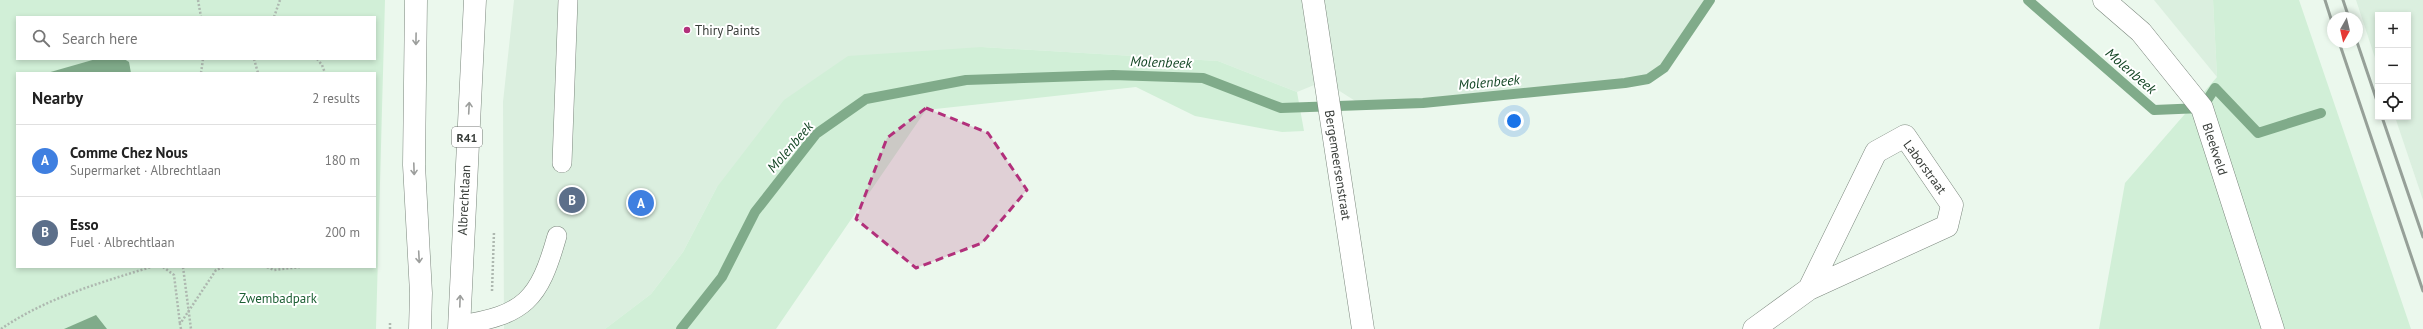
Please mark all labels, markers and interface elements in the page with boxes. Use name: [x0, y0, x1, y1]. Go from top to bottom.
north arrow: [2327, 12, 2363, 48]
map controls: [2375, 12, 2411, 120]
button: +: [2375, 12, 2411, 48]
search box: [16, 16, 376, 60]
place label: Thiry Paints: [695, 22, 760, 39]
marker: Thiry Paints: [682, 25, 692, 35]
icon: search: [30, 27, 52, 49]
text: Search here: [62, 29, 138, 48]
one-way arrow: [412, 32, 419, 45]
water label: Molenbeek: [2102, 44, 2161, 98]
button: −: [2375, 48, 2411, 84]
water label: Molenbeek: [1130, 52, 1193, 72]
water label: Molenbeek: [1458, 70, 1521, 94]
button: locate: [2375, 84, 2411, 120]
text: Nearby: [32, 87, 83, 109]
text: 2 results: [312, 90, 360, 107]
one-way arrow: [465, 102, 473, 115]
street label: Bergemeersenstraat: [1321, 109, 1355, 222]
your location: [1504, 111, 1524, 131]
water label: Molenbeek: [763, 117, 817, 176]
street label: Bleekveld: [2199, 121, 2231, 177]
road number: R41: [452, 127, 482, 147]
street label: Laborstraat: [1900, 137, 1951, 198]
text: Comme Chez Nous: [70, 143, 188, 162]
text: A: [41, 152, 49, 169]
text: 180 m: [325, 152, 360, 169]
text: Supermarket · Albrechtlaan: [70, 162, 221, 179]
one-way arrow: [410, 162, 418, 175]
street label: Albrechtlaan: [454, 164, 474, 236]
pin: B: [559, 185, 585, 215]
pin: A: [628, 188, 654, 218]
text: Esso: [70, 215, 99, 234]
text: B: [41, 224, 49, 241]
text: 200 m: [325, 224, 360, 241]
text: Fuel · Albrechtlaan: [70, 234, 175, 251]
one-way arrow: [415, 250, 423, 263]
park label: Zwembadpark: [239, 290, 318, 307]
one-way arrow: [456, 295, 463, 308]

